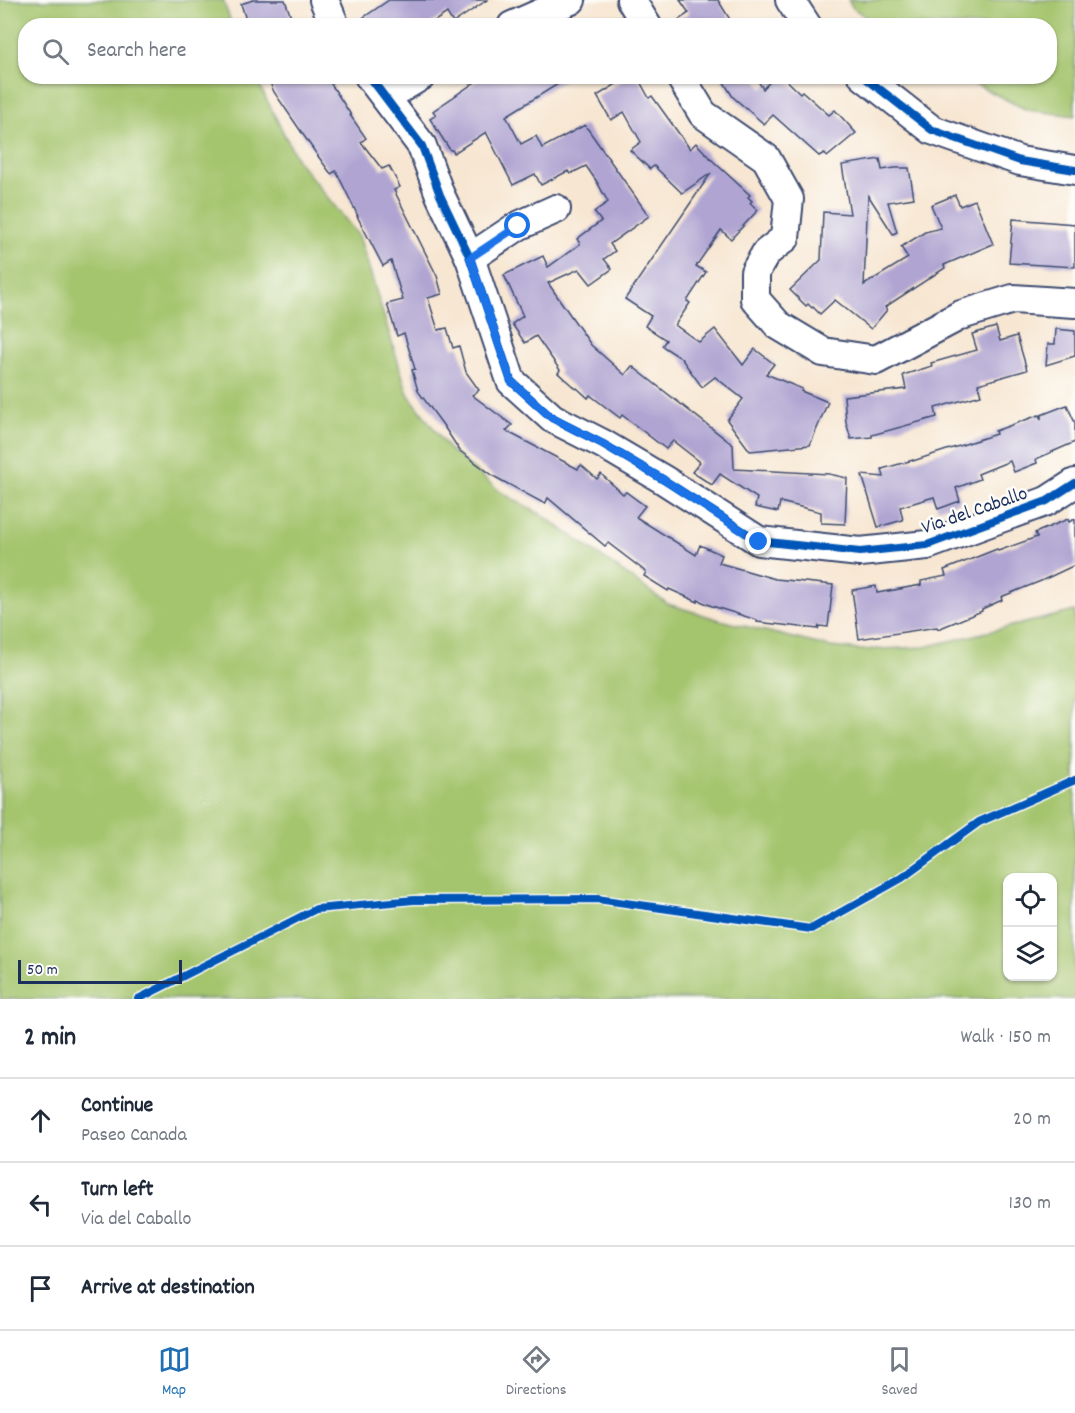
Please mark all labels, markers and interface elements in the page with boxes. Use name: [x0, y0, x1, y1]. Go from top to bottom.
search box: [18, 18, 1057, 84]
icon: search: [39, 35, 72, 68]
text: Search here: [87, 36, 186, 67]
route start: [504, 212, 530, 238]
street label: Via del Caballo: [918, 481, 1032, 543]
route end: [745, 528, 771, 554]
map controls: [1003, 873, 1057, 981]
button: locate: [1003, 873, 1057, 927]
button: layers: [1003, 927, 1057, 981]
scale bar: [18, 957, 182, 984]
text: 50 m: [27, 959, 58, 982]
text: 2 min: [24, 1020, 76, 1057]
text: Walk · 150 m: [961, 1024, 1051, 1052]
text: Continue: [81, 1091, 153, 1122]
icon: ahead: [24, 1104, 57, 1137]
text: 20 m: [1013, 1106, 1051, 1134]
text: Paseo Canada: [81, 1122, 187, 1150]
text: Turn left: [81, 1175, 153, 1206]
icon: left: [24, 1188, 57, 1221]
text: 130 m: [1009, 1190, 1051, 1218]
text: Via del Caballo: [81, 1206, 191, 1234]
icon: arrive: [24, 1272, 57, 1305]
text: Arrive at destination: [81, 1273, 255, 1304]
tab: Map: [158, 1343, 191, 1402]
tab: Directions: [506, 1343, 566, 1402]
tab: Saved: [882, 1343, 917, 1402]

